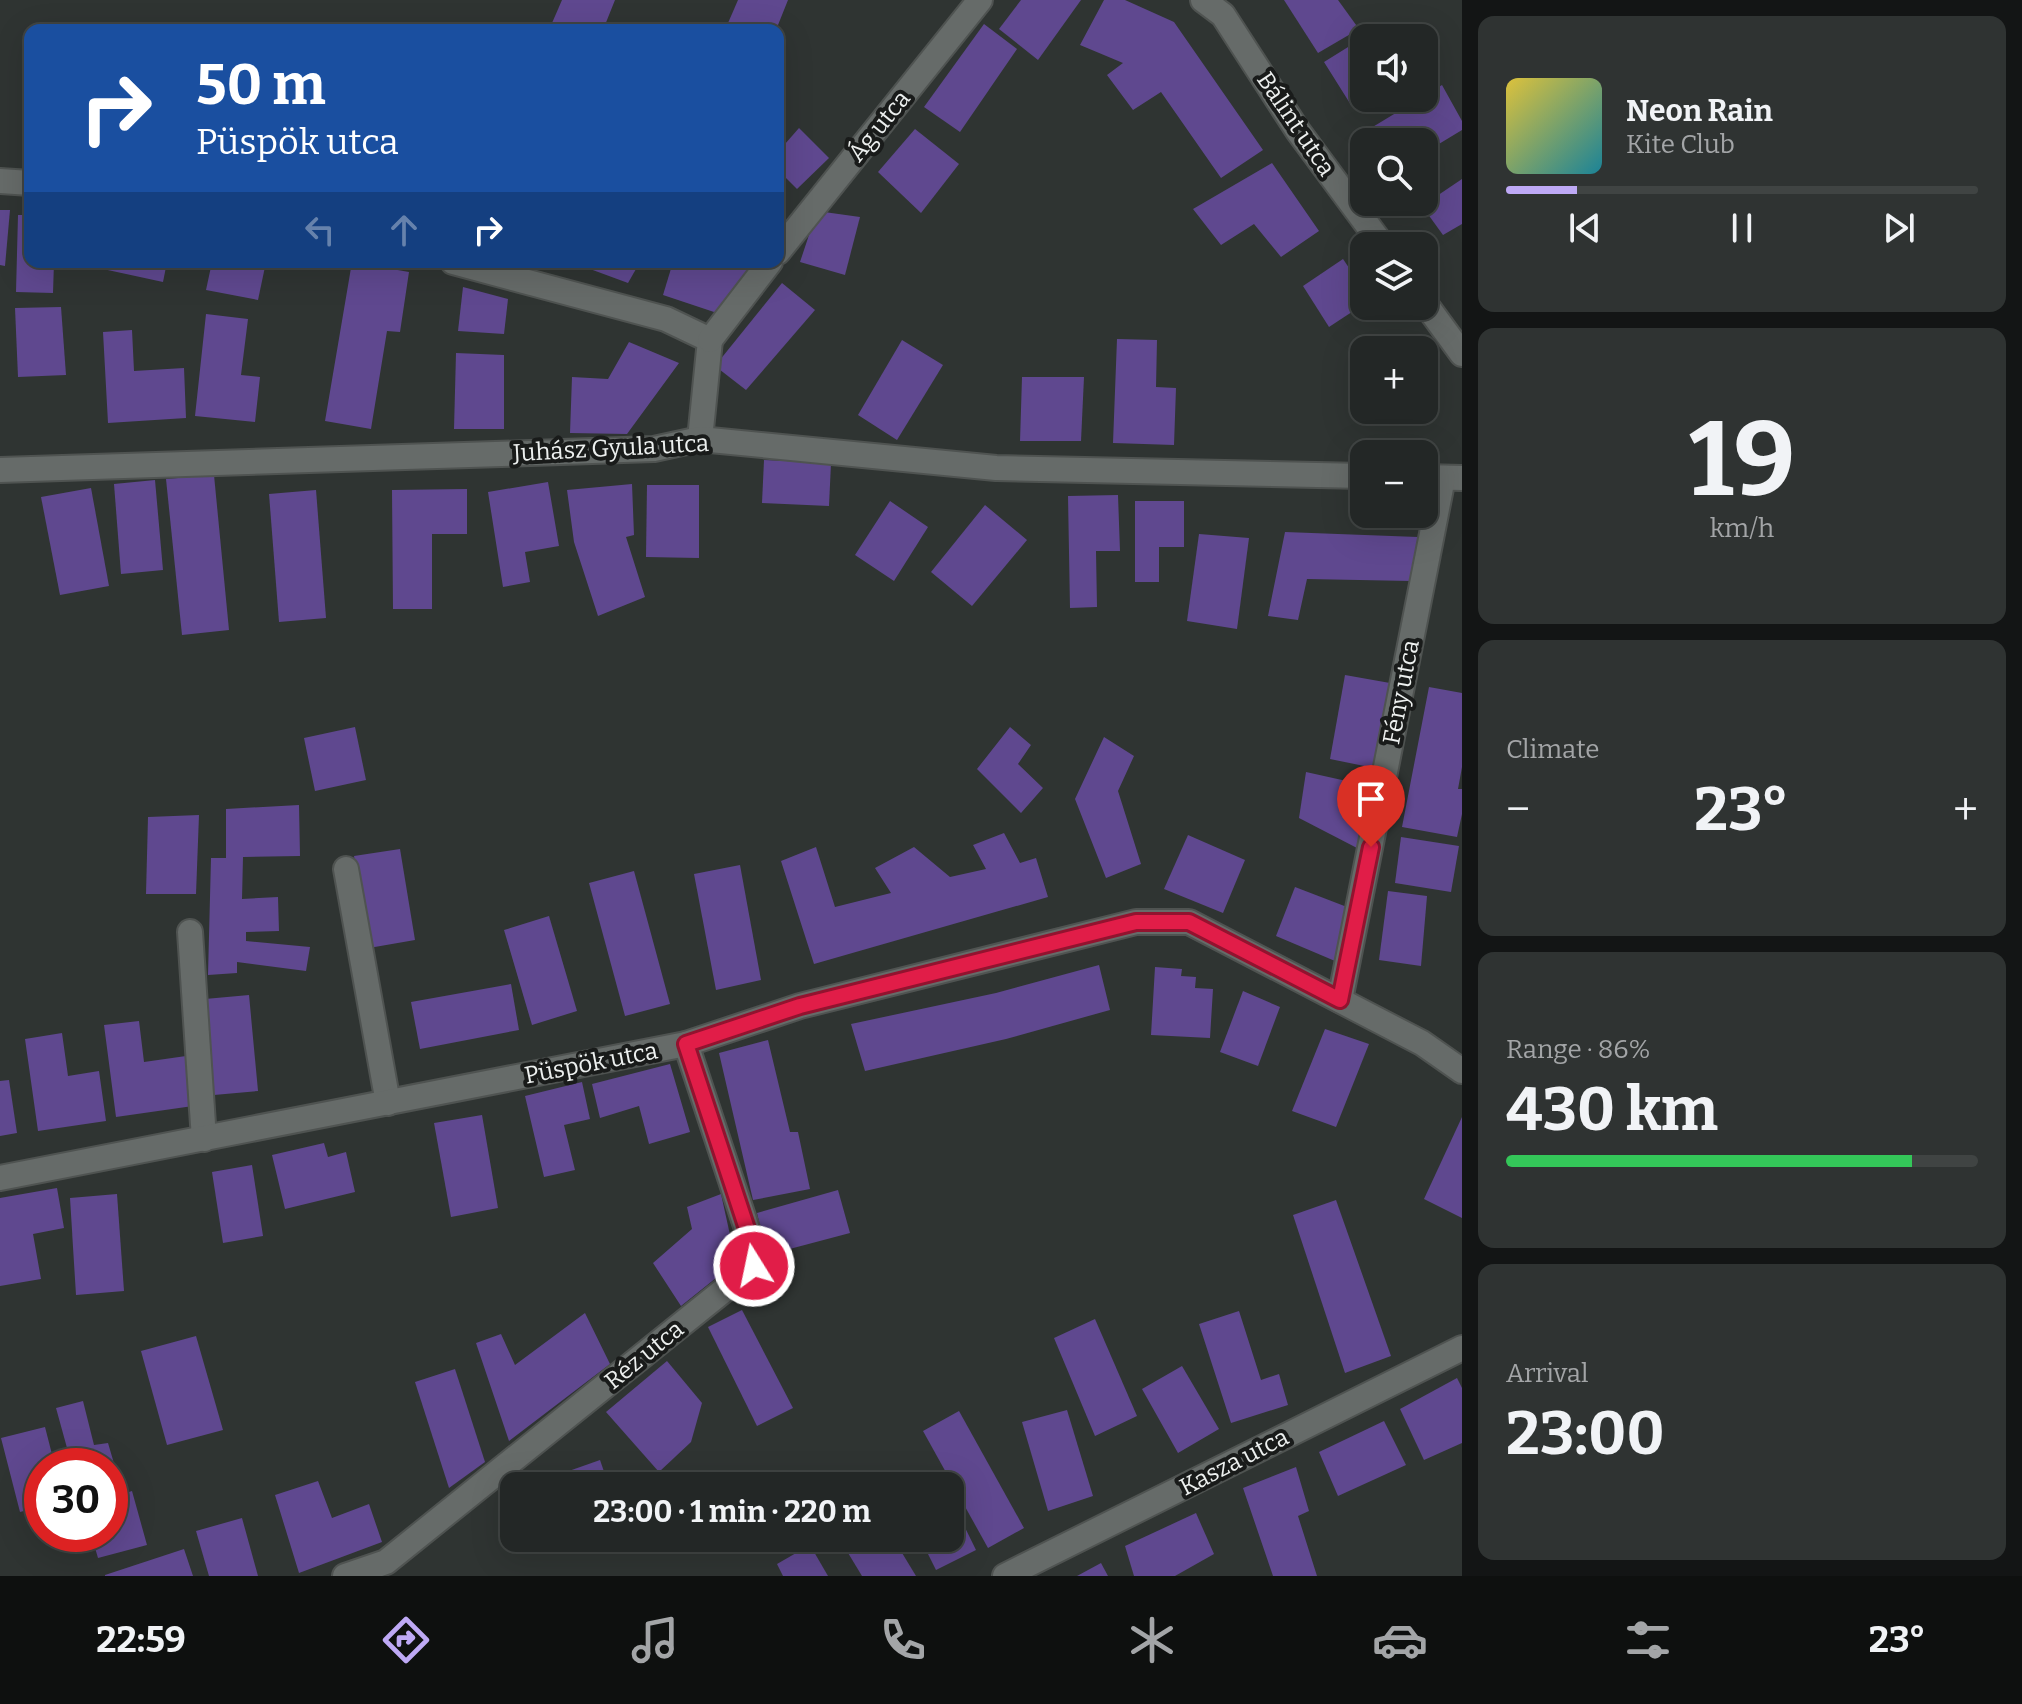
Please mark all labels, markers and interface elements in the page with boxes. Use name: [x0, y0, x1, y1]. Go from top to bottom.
map controls: [1350, 24, 1438, 528]
button: sound: [1350, 24, 1438, 112]
text: 50 m: [196, 52, 326, 119]
icon: right: [64, 56, 168, 160]
street label: Bálint utca: [1251, 67, 1341, 181]
street label: Ág utca: [841, 84, 916, 167]
text: Neon Rain: [1626, 93, 1773, 129]
text: Püspök utca: [196, 120, 399, 164]
button: search: [1350, 128, 1438, 216]
text: Kite Club: [1626, 129, 1735, 160]
icon: previous: [1563, 206, 1607, 250]
icon: pause: [1720, 206, 1764, 250]
icon: next: [1877, 206, 1921, 250]
icon: left: [298, 208, 342, 252]
icon: ahead: [382, 208, 426, 252]
icon: right: [466, 208, 510, 252]
button: layers: [1350, 232, 1438, 320]
button: +: [1350, 336, 1438, 424]
text: 19: [1689, 398, 1795, 523]
street label: Juhász Gyula utca: [511, 429, 710, 467]
button: −: [1350, 440, 1438, 528]
text: km/h: [1710, 513, 1774, 544]
street label: Fény utca: [1377, 637, 1425, 747]
text: Climate: [1506, 734, 1600, 765]
pin: [1337, 765, 1405, 847]
text: 23°: [1694, 774, 1789, 846]
icon: arrive: [1349, 777, 1393, 821]
text: −: [1506, 783, 1530, 836]
text: +: [1953, 783, 1978, 836]
text: Range · 86%: [1506, 1034, 1651, 1065]
street label: Püspök utca: [522, 1036, 660, 1090]
text: 430 km: [1506, 1074, 1718, 1146]
position arrow: [712, 1224, 796, 1308]
street label: Réz utca: [599, 1315, 689, 1395]
text: Arrival: [1506, 1358, 1588, 1389]
text: 23:00: [1506, 1398, 1665, 1470]
street label: Kasza utca: [1175, 1423, 1293, 1501]
speed limit sign: 30: [24, 1448, 128, 1552]
text: 23:00 · 1 min · 220 m: [593, 1494, 871, 1530]
icon: directions: [378, 1612, 434, 1668]
icon: music: [627, 1612, 683, 1668]
icon: phone: [875, 1612, 931, 1668]
icon: climate: [1124, 1612, 1180, 1668]
icon: car: [1372, 1612, 1428, 1668]
icon: filters: [1620, 1612, 1676, 1668]
text: 22:59: [96, 1618, 186, 1662]
text: 23°: [1869, 1618, 1926, 1662]

